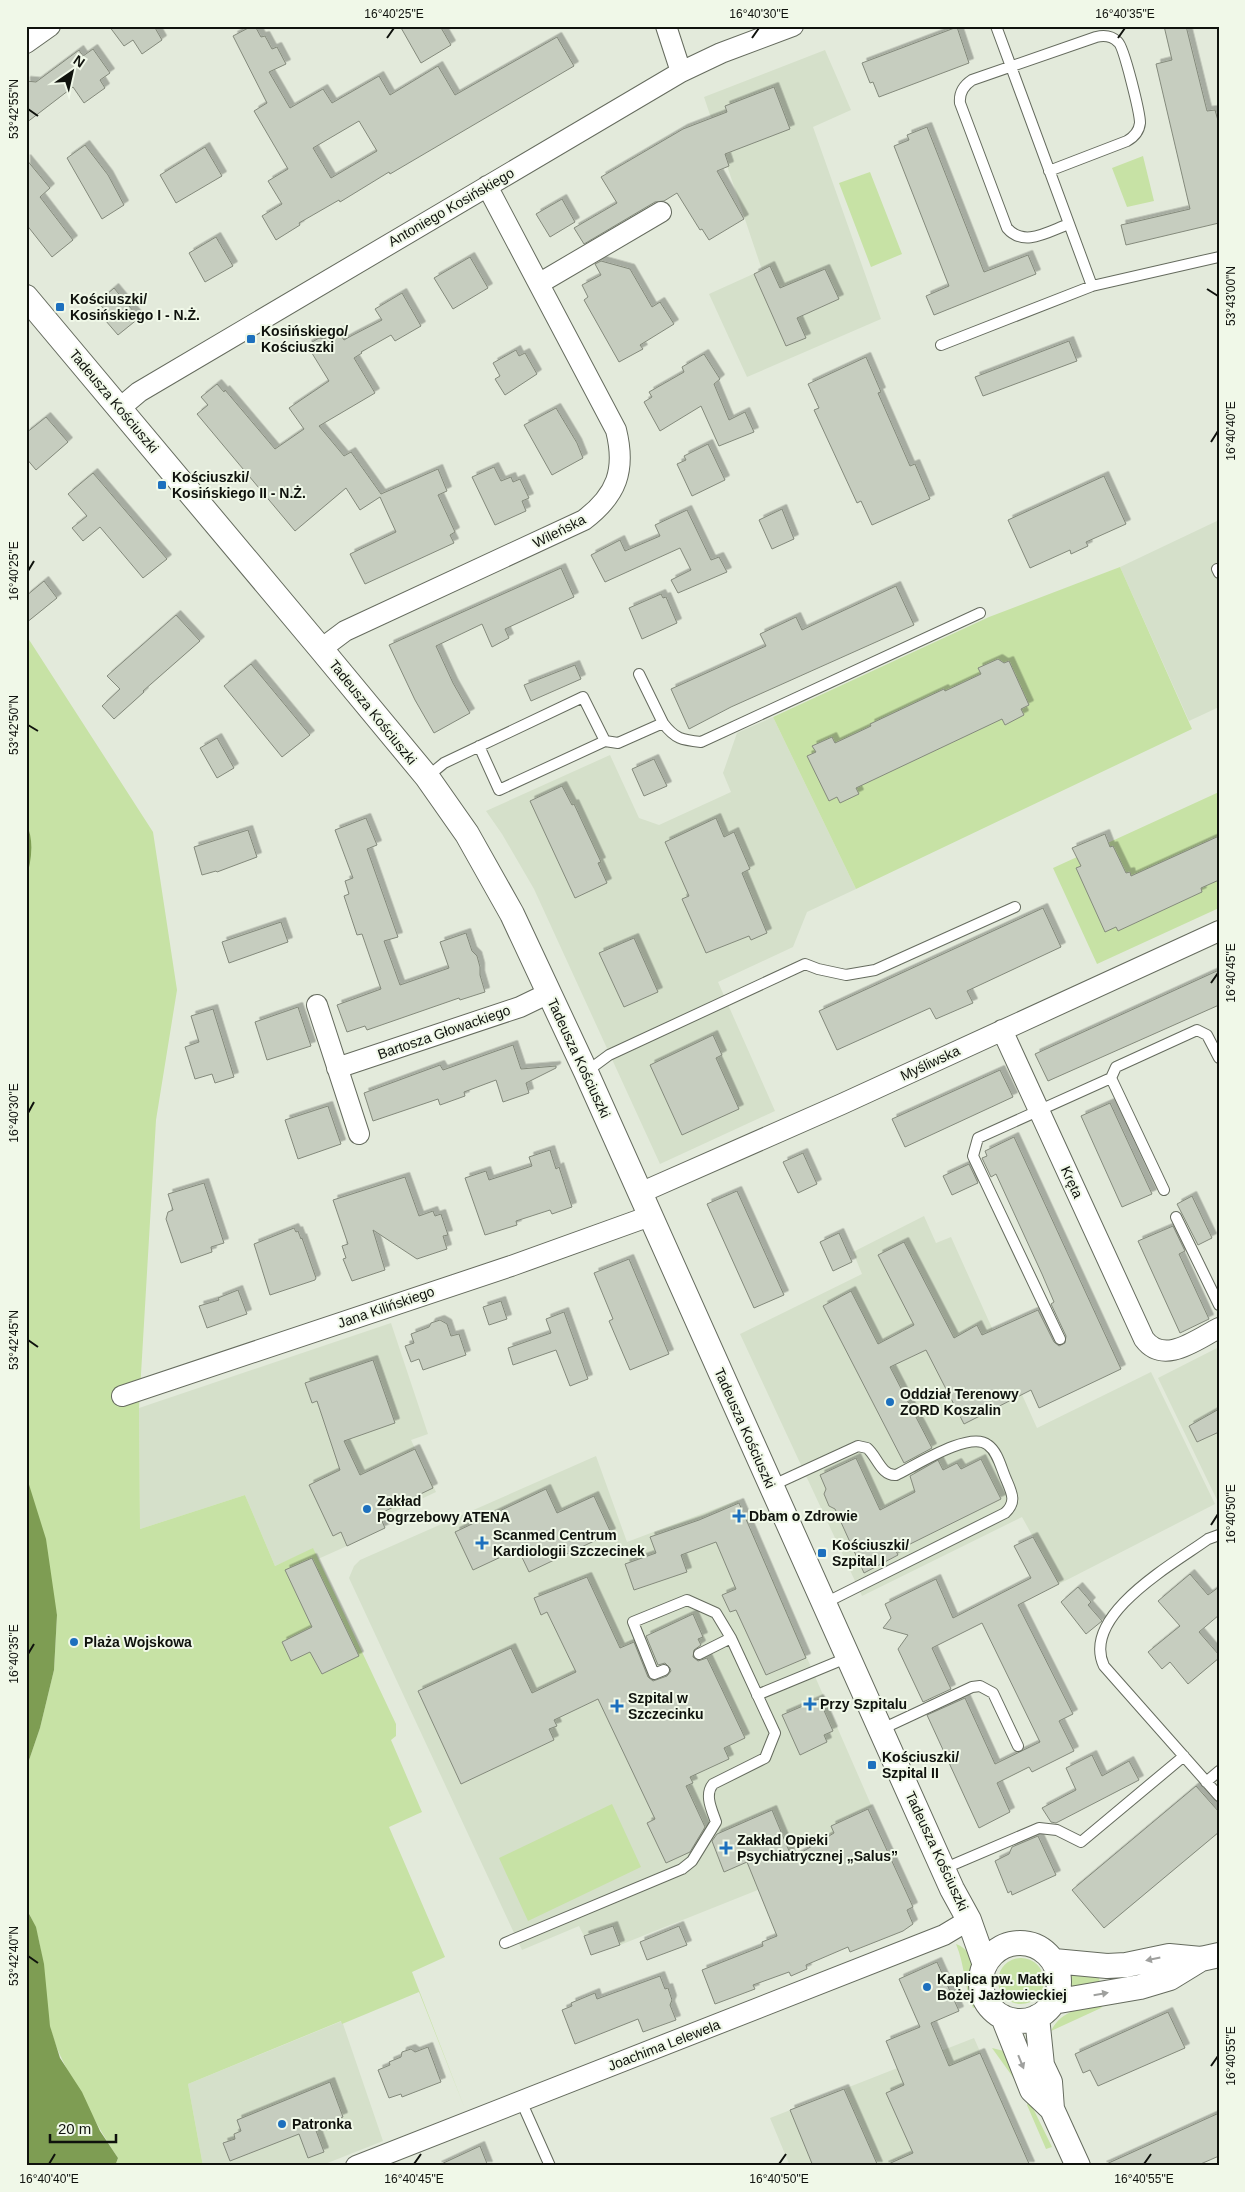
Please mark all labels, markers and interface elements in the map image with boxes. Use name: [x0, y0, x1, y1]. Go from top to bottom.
text: 16°40'25"E: [364, 7, 424, 21]
text: 16°40'30"E: [729, 7, 789, 21]
text: 16°40'35"E: [1095, 7, 1155, 21]
north arrow: [48, 48, 98, 98]
text: N: [71, 52, 88, 71]
text: 53°42'55"N: [7, 79, 21, 139]
street label: Antoniego Kosińskiego: [385, 164, 517, 250]
text: 53°43'00"N: [1224, 266, 1238, 326]
place label: Kościuszki/ Kosińskiego I - N.Ż.: [70, 291, 200, 323]
marker: Kościuszki/ Kosińskiego I - N.Ż.: [54, 301, 66, 313]
place label: Kosińskiego/ Kościuszki: [261, 323, 348, 355]
marker: Kosińskiego/ Kościuszki: [245, 333, 257, 345]
street label: Tadeusza Kościuszki: [66, 346, 162, 456]
text: 16°40'40"E: [1224, 401, 1238, 461]
place label: Kościuszki/ Kosińskiego II - N.Ż.: [172, 469, 306, 501]
marker: Kościuszki/ Kosińskiego II - N.Ż.: [156, 479, 168, 491]
street label: Wileńska: [530, 511, 588, 551]
text: 16°40'25"E: [7, 541, 21, 601]
street label: Tadeusza Kościuszki: [326, 656, 420, 768]
text: 53°42'50"N: [7, 695, 21, 755]
text: 16°40'45"E: [1224, 943, 1238, 1003]
street label: Tadeusza Kościuszki: [544, 996, 614, 1120]
street label: Bartosza Głowackiego: [376, 1002, 513, 1062]
street label: Myśliwska: [898, 1042, 962, 1084]
text: 16°40'30"E: [7, 1083, 21, 1143]
street label: Kręta: [1058, 1163, 1086, 1201]
street label: Jana Kilińskiego: [336, 1283, 437, 1331]
text: 53°42'45"N: [7, 1310, 21, 1370]
street label: Tadeusza Kościuszki: [711, 1365, 779, 1491]
place label: Oddział Terenowy ZORD Koszalin: [900, 1386, 1019, 1418]
marker: Oddział Terenowy ZORD Koszalin: [884, 1396, 896, 1408]
text: 16°40'50"E: [1224, 1484, 1238, 1544]
place label: Zakład Pogrzebowy ATENA: [377, 1493, 510, 1525]
marker: Zakład Pogrzebowy ATENA: [361, 1503, 373, 1515]
place label: Dbam o Zdrowie: [749, 1508, 858, 1524]
marker: Dbam o Zdrowie: [733, 1510, 745, 1522]
place label: Scanmed Centrum Kardiologii Szczecinek: [493, 1527, 645, 1559]
marker: Scanmed Centrum Kardiologii Szczecinek: [475, 1536, 489, 1550]
place label: Kościuszki/ Szpital I: [832, 1537, 909, 1569]
marker: Kościuszki/ Szpital I: [816, 1547, 828, 1559]
text: 16°40'35"E: [7, 1624, 21, 1684]
place label: Plaża Wojskowa: [84, 1634, 192, 1650]
marker: Plaża Wojskowa: [68, 1636, 80, 1648]
place label: Szpital w Szczecinku: [628, 1690, 703, 1722]
place label: Przy Szpitalu: [820, 1696, 907, 1712]
marker: Przy Szpitalu: [804, 1698, 816, 1710]
marker: Szpital w Szczecinku: [610, 1699, 624, 1713]
place label: Kościuszki/ Szpital II: [882, 1749, 959, 1781]
marker: Kościuszki/ Szpital II: [866, 1759, 878, 1771]
street label: Tadeusza Kościuszki: [902, 1789, 972, 1913]
place label: Zakład Opieki Psychiatrycznej „Salus”: [737, 1832, 898, 1864]
marker: Zakład Opieki Psychiatrycznej „Salus”: [719, 1841, 733, 1855]
text: 53°42'40"N: [7, 1926, 21, 1986]
one-way arrow: [1145, 1955, 1160, 1963]
place label: Kaplica pw. Matki Bożej Jazłowieckiej: [937, 1971, 1067, 2003]
marker: Kaplica pw. Matki Bożej Jazłowieckiej: [921, 1981, 933, 1993]
one-way arrow: [1094, 1990, 1110, 1998]
street label: Joachima Lelewela: [606, 2016, 723, 2074]
text: 16°40'55"E: [1224, 2026, 1238, 2086]
one-way arrow: [1017, 2055, 1025, 2070]
scale bar: [50, 2112, 116, 2144]
place label: Patronka: [292, 2116, 352, 2132]
marker: Patronka: [276, 2118, 288, 2130]
text: 20 m: [58, 2120, 91, 2137]
text: 16°40'40"E: [19, 2172, 79, 2186]
text: 16°40'45"E: [384, 2172, 444, 2186]
text: 16°40'50"E: [749, 2172, 809, 2186]
text: 16°40'55"E: [1114, 2172, 1174, 2186]

